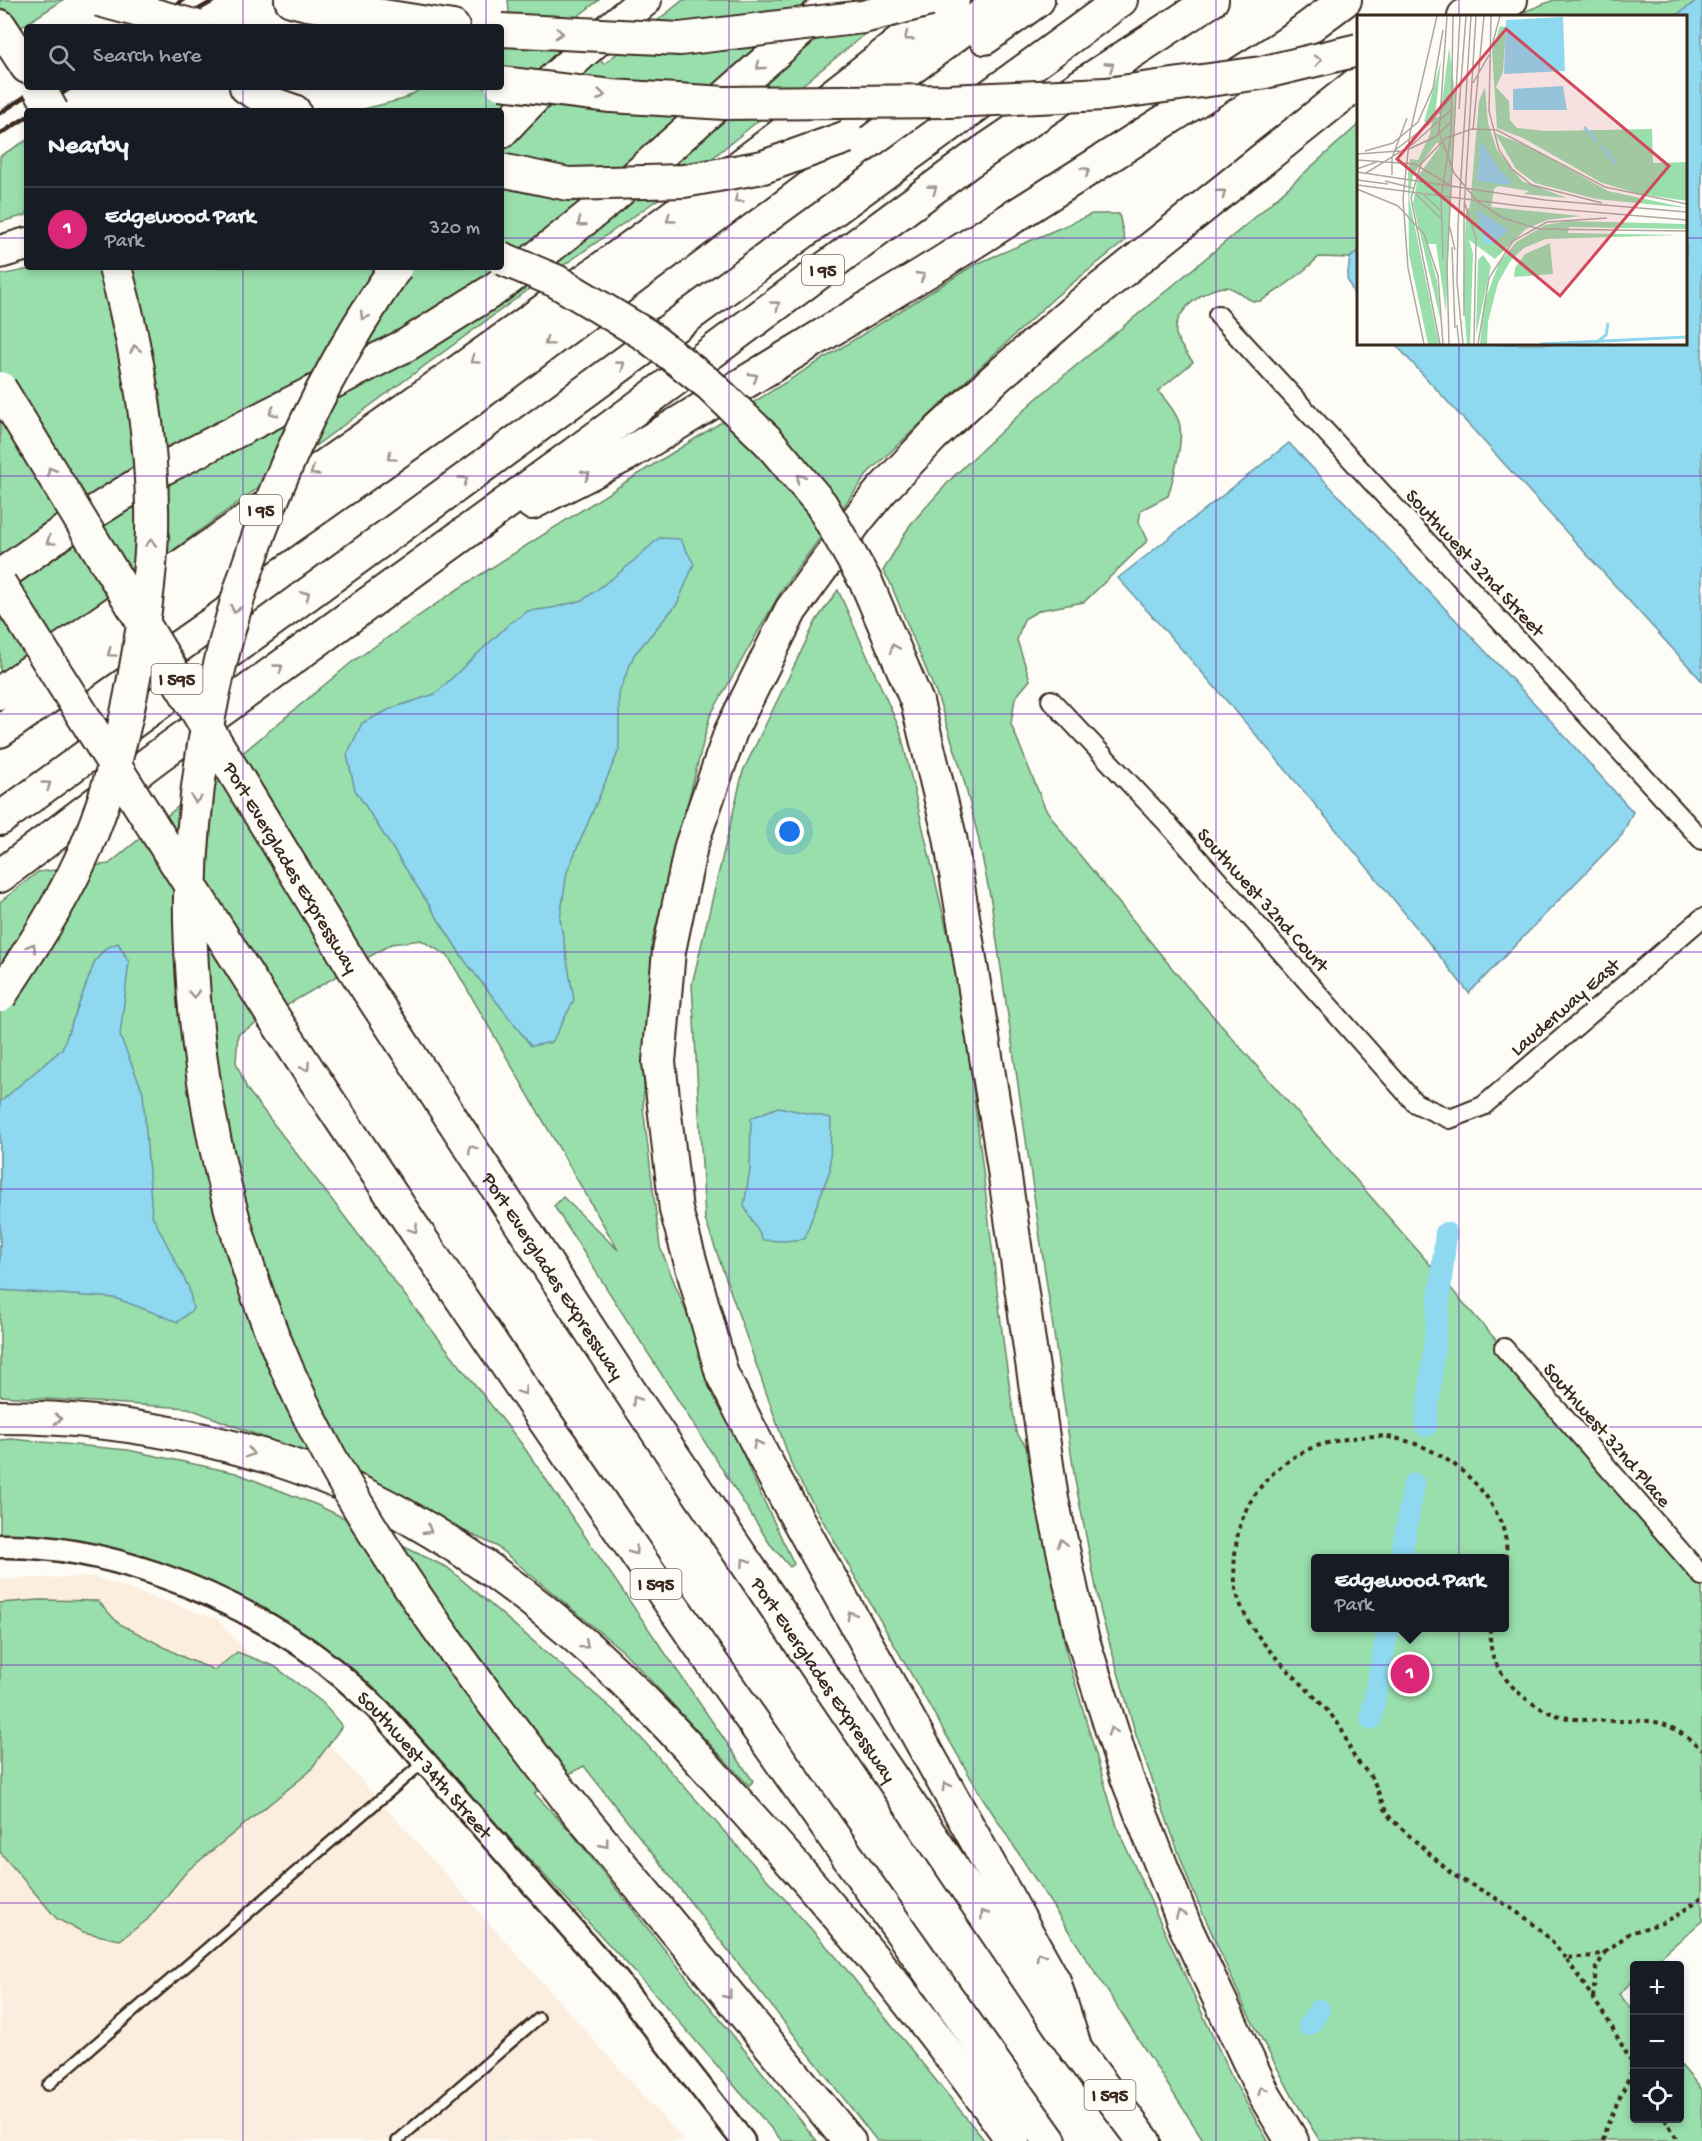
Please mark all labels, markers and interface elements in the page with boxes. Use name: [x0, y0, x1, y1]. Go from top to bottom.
inset map: [1357, 15, 1687, 345]
search box: [24, 24, 504, 90]
one-way arrow: [555, 27, 564, 40]
one-way arrow: [904, 29, 915, 40]
icon: search: [45, 41, 78, 74]
text: Search here: [93, 44, 201, 70]
one-way arrow: [1312, 55, 1322, 68]
one-way arrow: [756, 59, 766, 70]
one-way arrow: [1104, 62, 1115, 73]
one-way arrow: [596, 88, 605, 101]
text: Nearby: [48, 132, 129, 163]
one-way arrow: [1080, 167, 1090, 179]
one-way arrow: [926, 185, 937, 196]
one-way arrow: [1215, 189, 1226, 200]
one-way arrow: [733, 192, 744, 203]
text: Edgewood Park: [105, 205, 255, 231]
one-way arrow: [665, 212, 676, 223]
one-way arrow: [577, 215, 588, 226]
text: 1: [63, 218, 72, 241]
text: 320 m: [430, 218, 480, 241]
text: Park: [105, 231, 143, 254]
road number: I 95: [802, 255, 844, 285]
one-way arrow: [915, 271, 925, 283]
one-way arrow: [769, 301, 780, 312]
one-way arrow: [360, 310, 372, 320]
one-way arrow: [544, 335, 555, 346]
one-way arrow: [129, 345, 142, 355]
one-way arrow: [470, 353, 481, 364]
one-way arrow: [615, 361, 626, 372]
one-way arrow: [748, 372, 758, 384]
one-way arrow: [269, 405, 280, 417]
one-way arrow: [386, 450, 397, 461]
one-way arrow: [310, 465, 321, 476]
one-way arrow: [46, 467, 58, 477]
one-way arrow: [580, 471, 590, 482]
one-way arrow: [796, 474, 807, 485]
one-way arrow: [457, 476, 468, 487]
street label: Southwest 32nd Street: [1399, 486, 1549, 644]
road number: I 95: [240, 495, 282, 525]
one-way arrow: [46, 534, 57, 545]
one-way arrow: [144, 539, 157, 548]
one-way arrow: [300, 591, 311, 602]
one-way arrow: [230, 603, 242, 613]
one-way arrow: [890, 643, 902, 654]
one-way arrow: [106, 646, 117, 657]
road number: I 595: [152, 664, 202, 694]
one-way arrow: [272, 664, 283, 675]
street label: Port Everglades Expressway: [216, 758, 361, 979]
one-way arrow: [41, 781, 52, 792]
one-way arrow: [191, 795, 203, 804]
your location: [775, 817, 804, 846]
street label: Southwest 32nd Court: [1191, 825, 1333, 980]
one-way arrow: [24, 943, 36, 953]
street label: Lauderway East: [1507, 954, 1627, 1062]
one-way arrow: [187, 989, 200, 999]
one-way arrow: [299, 1060, 310, 1071]
one-way arrow: [467, 1145, 479, 1155]
street label: Port Everglades Expressway: [475, 1169, 627, 1385]
one-way arrow: [407, 1222, 418, 1233]
street label: Southwest 32nd Place: [1536, 1359, 1675, 1514]
one-way arrow: [516, 1384, 527, 1395]
one-way arrow: [632, 1396, 643, 1407]
one-way arrow: [54, 1413, 63, 1426]
one-way arrow: [753, 1440, 765, 1451]
one-way arrow: [244, 1446, 255, 1458]
one-way arrow: [422, 1523, 432, 1535]
one-way arrow: [1056, 1538, 1069, 1548]
one-way arrow: [627, 1545, 638, 1556]
popup: [1311, 1554, 1509, 1632]
one-way arrow: [741, 1557, 752, 1568]
road number: I 595: [630, 1569, 682, 1599]
text: Edgewood Park: [1335, 1569, 1485, 1595]
street label: Port Everglades Expressway: [744, 1573, 900, 1788]
text: Park: [1335, 1595, 1373, 1618]
one-way arrow: [847, 1611, 858, 1621]
one-way arrow: [578, 1638, 589, 1649]
pin: 1: [1390, 1652, 1430, 1696]
street label: Southwest 34th Street: [351, 1688, 497, 1846]
one-way arrow: [1107, 1726, 1119, 1737]
one-way arrow: [941, 1782, 953, 1792]
one-way arrow: [597, 1837, 608, 1848]
one-way arrow: [1175, 1909, 1187, 1920]
one-way arrow: [980, 1910, 991, 1921]
one-way arrow: [1036, 1952, 1047, 1962]
map controls: [1630, 1961, 1684, 2123]
button: +: [1630, 1961, 1684, 2015]
one-way arrow: [721, 1988, 732, 1999]
button: −: [1630, 2015, 1684, 2069]
button: locate: [1630, 2069, 1684, 2123]
road number: I 595: [1084, 2080, 1136, 2110]
one-way arrow: [1258, 2086, 1270, 2097]

